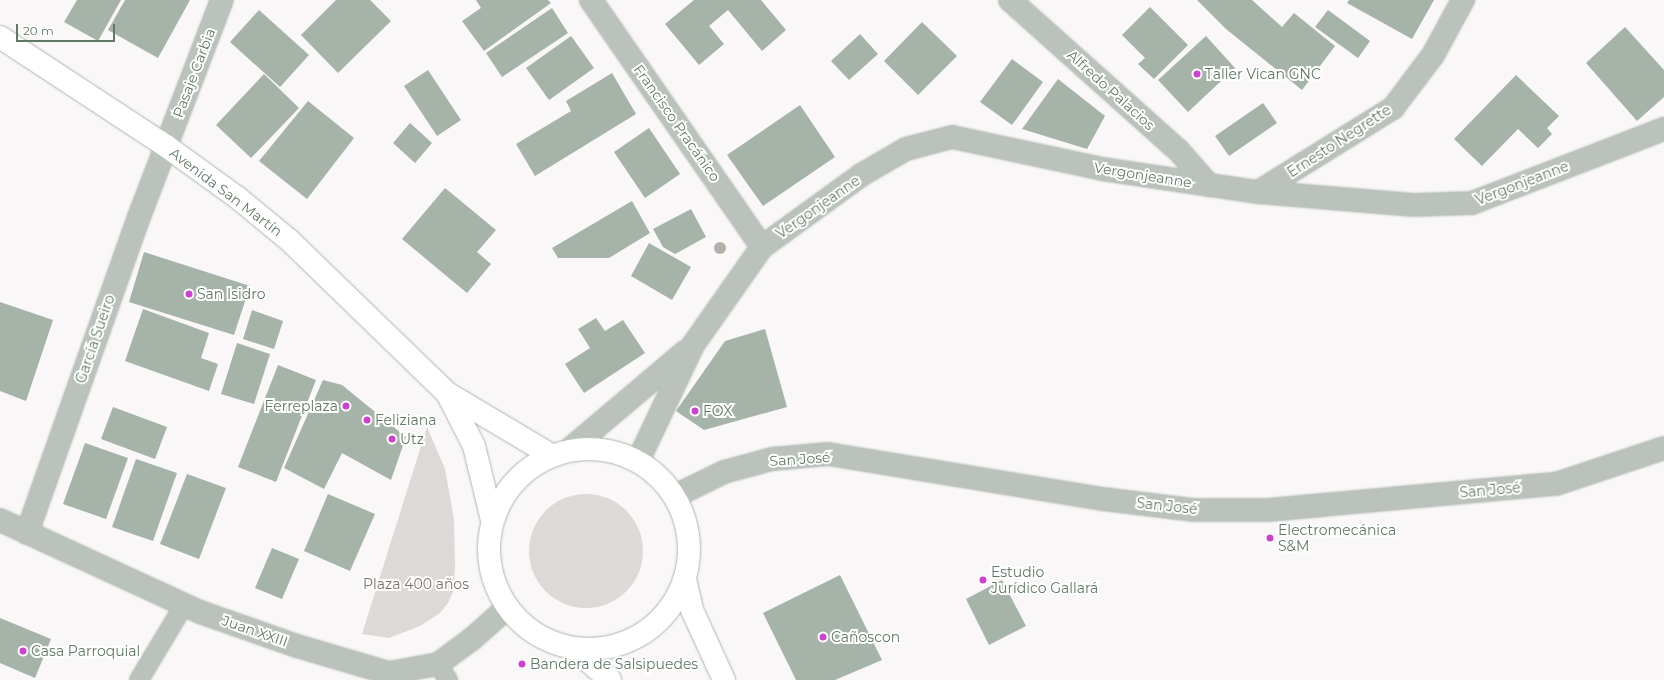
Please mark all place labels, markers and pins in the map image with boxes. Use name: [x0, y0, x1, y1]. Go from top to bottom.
place label: Taller Vican GNC: [1205, 66, 1321, 82]
marker: Taller Vican GNC: [1192, 69, 1202, 79]
place label: San Isidro: [197, 286, 266, 302]
marker: San Isidro: [184, 289, 194, 299]
place label: Ferreplaza: [265, 398, 338, 414]
marker: Ferreplaza: [341, 401, 351, 411]
place label: FOX: [703, 403, 732, 419]
marker: FOX: [690, 406, 700, 416]
place label: Feliziana: [375, 412, 437, 428]
marker: Feliziana: [362, 415, 372, 425]
place label: Utz: [400, 431, 424, 447]
marker: Utz: [387, 434, 397, 444]
place label: Electromecánica S&M: [1278, 522, 1396, 554]
marker: Electromecánica S&M: [1265, 533, 1275, 543]
place label: Estudio Jurídico Gallará: [991, 564, 1098, 596]
marker: Estudio Jurídico Gallará: [978, 575, 988, 585]
place label: Cañoscon: [831, 629, 900, 645]
marker: Cañoscon: [818, 632, 828, 642]
place label: Casa Parroquial: [31, 643, 140, 659]
marker: Casa Parroquial: [18, 646, 28, 656]
place label: Bandera de Salsipuedes: [530, 656, 698, 672]
marker: Bandera de Salsipuedes: [517, 659, 527, 669]

